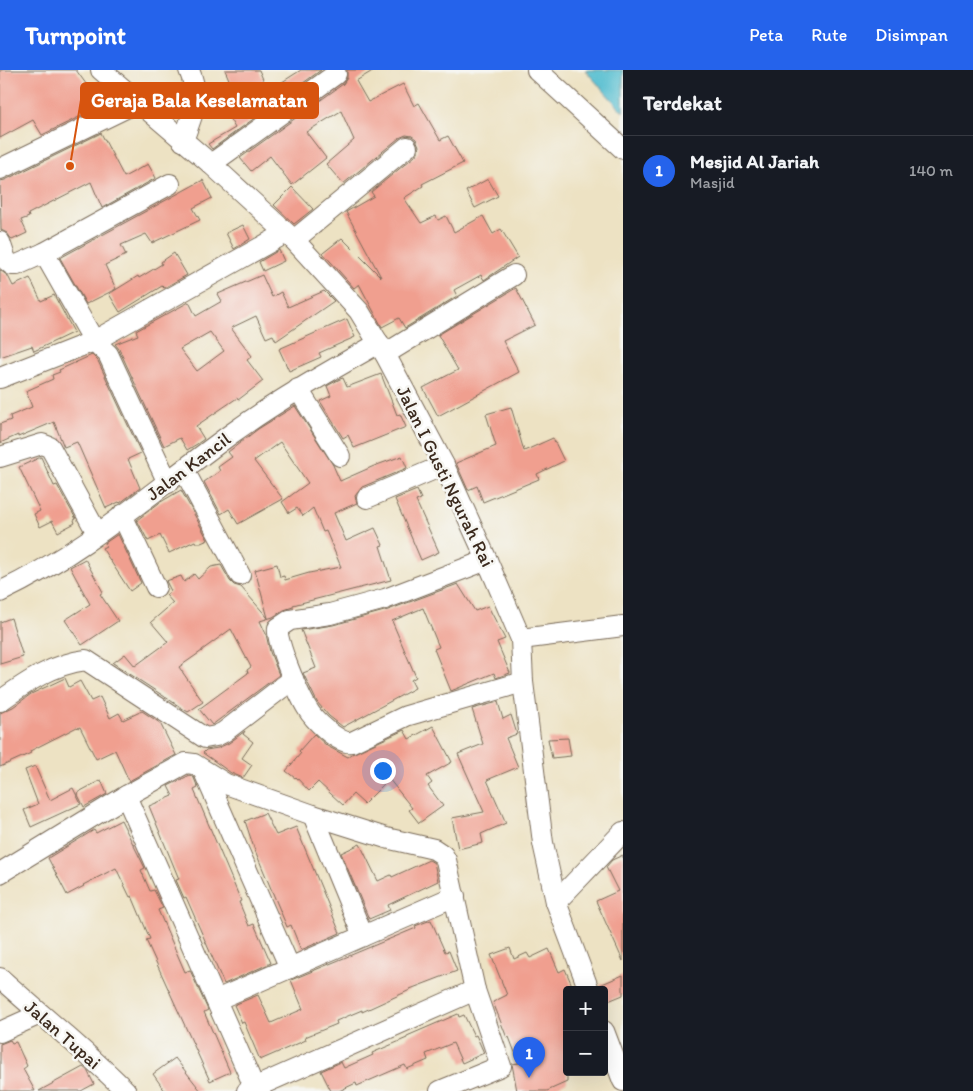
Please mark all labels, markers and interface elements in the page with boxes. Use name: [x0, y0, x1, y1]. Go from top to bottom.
text: Turnpoint: [25, 21, 126, 50]
text: Peta: [749, 24, 783, 46]
text: Rute: [811, 24, 847, 46]
text: Disimpan: [875, 24, 948, 46]
callout: Geraja Bala Keselamatan: [81, 83, 318, 118]
text: Geraja Bala Keselamatan: [91, 88, 307, 113]
text: Terdekat: [643, 90, 722, 115]
text: Mesjid Al Jariah: [690, 150, 819, 173]
text: 1: [655, 161, 663, 180]
text: 140 m: [909, 161, 953, 180]
text: Masjid: [690, 173, 735, 192]
street label: Jalan I Gusti Ngurah Rai: [392, 382, 499, 571]
street label: Jalan Kancil: [142, 427, 235, 506]
your location: [370, 758, 396, 784]
map controls: [563, 986, 608, 1076]
button: +: [563, 986, 608, 1031]
street label: Jalan Tupai: [20, 995, 106, 1074]
button: −: [563, 1031, 608, 1076]
pin: 1: [513, 1037, 545, 1078]

